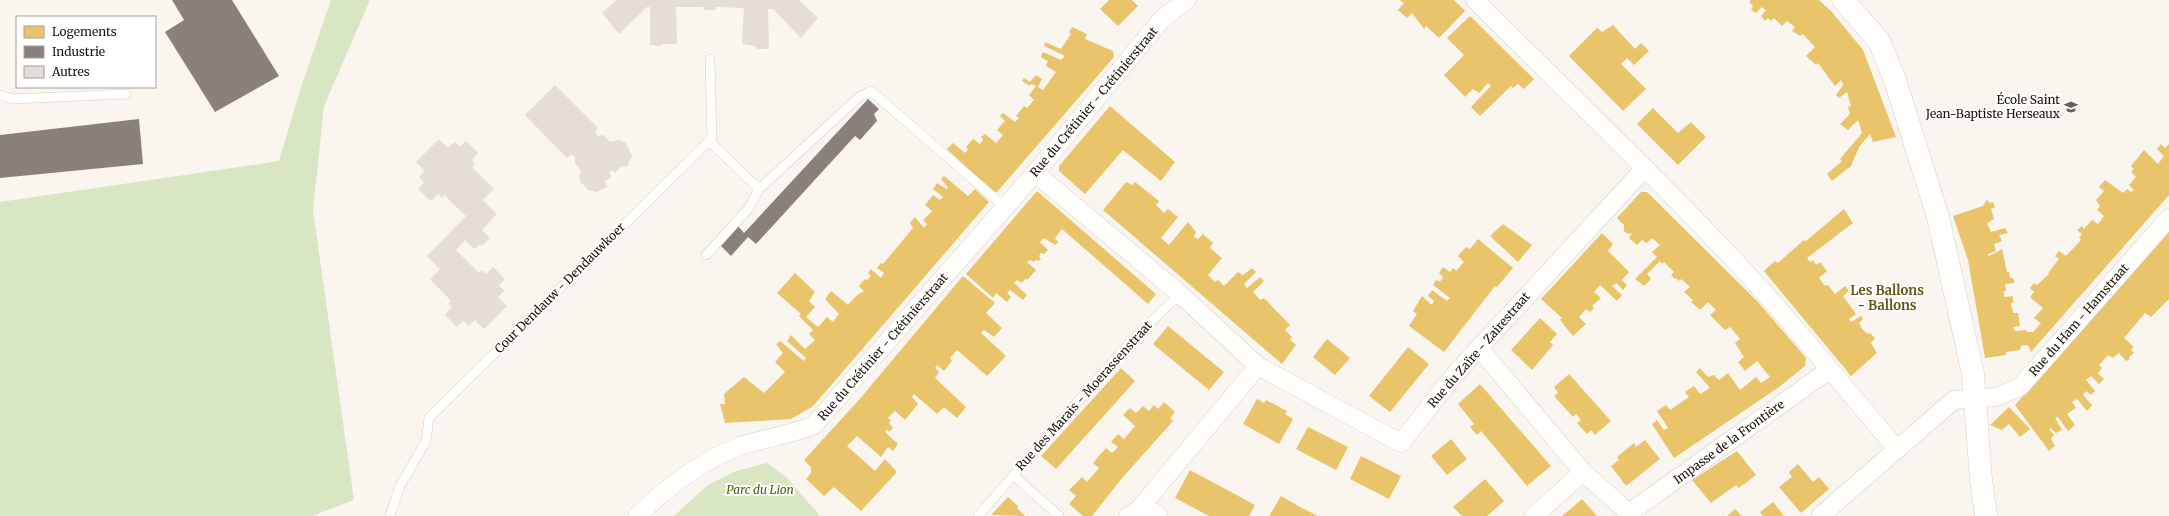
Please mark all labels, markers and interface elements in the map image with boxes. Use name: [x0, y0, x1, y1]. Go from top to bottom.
legend: [16, 16, 156, 88]
text: Logements: [52, 24, 117, 39]
street label: Rue du Crétinier - Crétinierstraat: [1027, 24, 1161, 180]
text: Industrie: [52, 44, 105, 59]
text: Autres: [51, 64, 90, 79]
place label: École Saint Jean-Baptiste Herseaux: [1925, 92, 2061, 121]
school or university icon: École Saint Jean-Baptiste Herseaux: [2063, 99, 2079, 115]
street label: Cour Dendauw - Dendauwkoer: [491, 219, 628, 356]
street label: Rue du Ham - Hamstraat: [2026, 260, 2132, 379]
street label: Rue du Crétinier - Crétinierstraat: [814, 270, 951, 424]
district label: Les Ballons - Ballons: [1850, 282, 1924, 314]
street label: Rue du Zaïre - Zairestraat: [1424, 289, 1533, 410]
street label: Rue des Marais - Moerassenstraat: [1012, 317, 1155, 474]
street label: Impasse de la Frontière: [1670, 396, 1787, 487]
park label: Parc du Lion: [726, 482, 794, 497]

